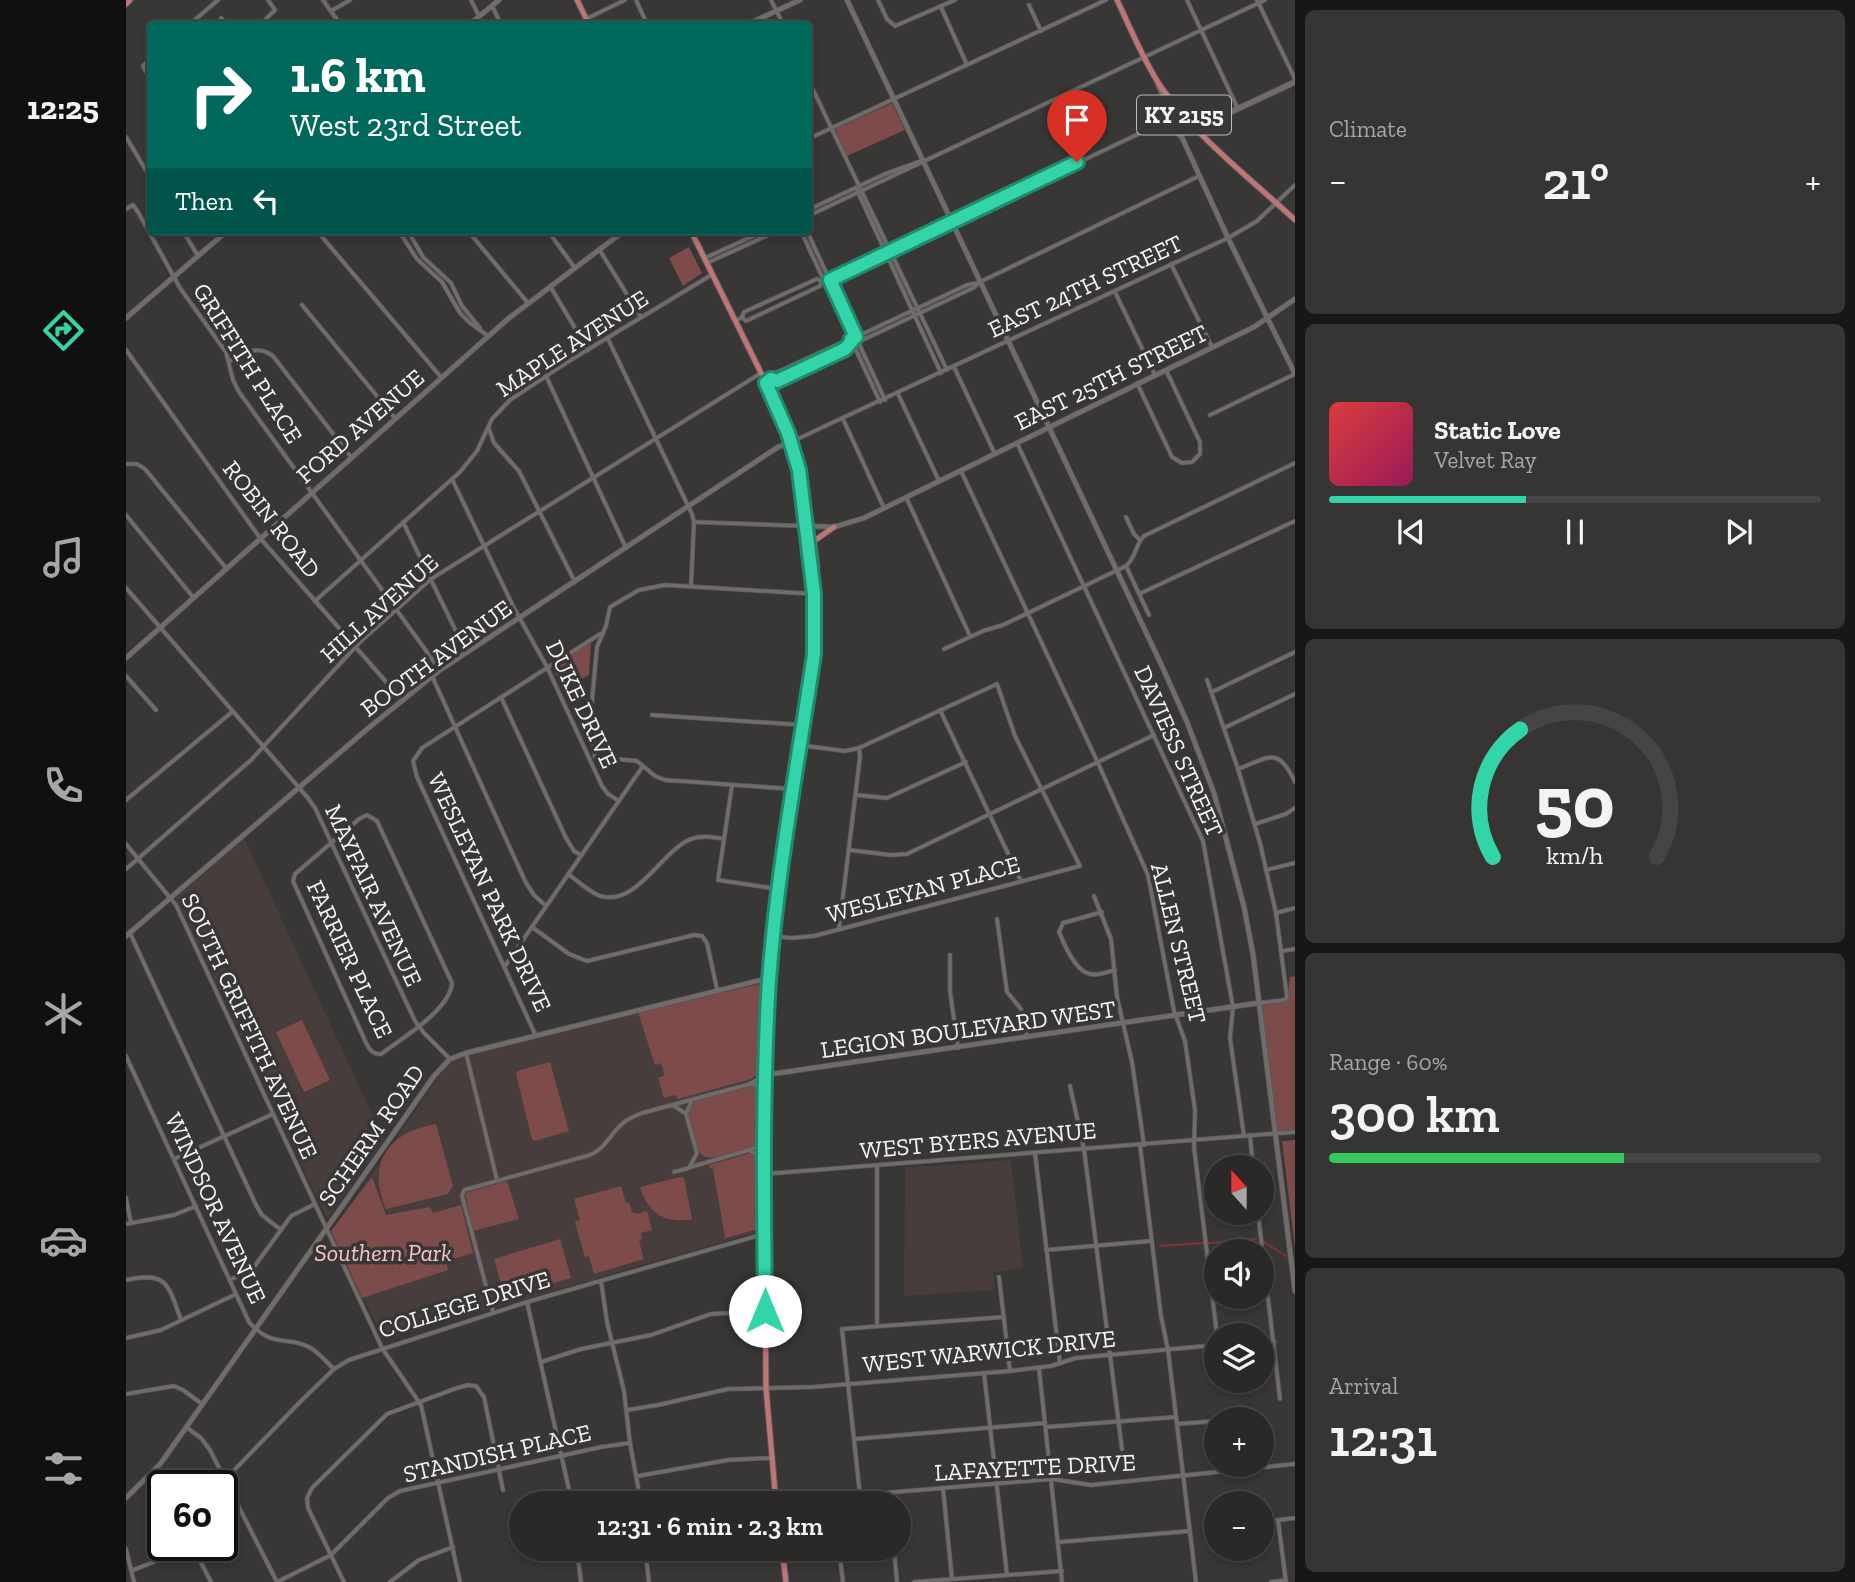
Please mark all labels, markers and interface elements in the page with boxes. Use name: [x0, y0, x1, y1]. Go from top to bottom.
text: 1.6 km: [290, 46, 426, 105]
icon: right: [175, 49, 266, 140]
text: 12:25: [27, 89, 99, 127]
pin: [1047, 90, 1107, 162]
road number: KY 2155: [1137, 96, 1231, 134]
icon: arrive: [1058, 101, 1096, 139]
text: West 23rd Street: [290, 106, 521, 144]
text: Climate: [1329, 115, 1407, 143]
text: 21°: [1543, 150, 1609, 212]
text: −: [1329, 158, 1347, 204]
text: +: [1805, 158, 1821, 204]
icon: left: [247, 182, 285, 220]
text: Then: [175, 185, 233, 217]
street label: EAST 24TH STREET: [983, 228, 1187, 344]
street label: GRIFFITH PLACE: [187, 278, 309, 448]
street label: MAPLE AVENUE: [491, 283, 653, 403]
icon: directions: [39, 306, 88, 355]
street label: EAST 25TH STREET: [1010, 318, 1212, 436]
street label: FORD AVENUE: [290, 363, 430, 489]
text: Static Love: [1434, 414, 1561, 446]
text: Velvet Ray: [1434, 446, 1536, 474]
street label: ROBIN ROAD: [217, 454, 327, 584]
icon: previous: [1392, 513, 1430, 551]
icon: pause: [1556, 513, 1594, 551]
icon: next: [1720, 513, 1758, 551]
icon: music: [39, 533, 88, 582]
street label: HILL AVENUE: [314, 547, 444, 669]
street label: BOOTH AVENUE: [355, 593, 517, 723]
street label: DUKE DRIVE: [540, 635, 624, 773]
street label: DAVIESS STREET: [1128, 661, 1230, 841]
text: 50: [1535, 758, 1615, 846]
icon: phone: [39, 761, 88, 810]
street label: WESLEYAN PARK DRIVE: [422, 768, 558, 1016]
street label: MAYFAIR AVENUE: [319, 799, 429, 991]
text: km/h: [1546, 840, 1604, 870]
street label: WESLEYAN PLACE: [823, 849, 1023, 929]
street label: ALLEN STREET: [1145, 860, 1213, 1026]
street label: FARRIER PLACE: [301, 875, 399, 1043]
street label: SOUTH GRIFFITH AVENUE: [176, 889, 324, 1163]
icon: climate: [39, 989, 88, 1038]
street label: LEGION BOULEVARD WEST: [819, 994, 1118, 1064]
text: Range · 60%: [1329, 1048, 1448, 1076]
street label: SCHERM ROAD: [312, 1059, 430, 1211]
text: 300 km: [1329, 1083, 1500, 1145]
street label: WINDSOR AVENUE: [159, 1108, 273, 1308]
street label: WEST BYERS AVENUE: [859, 1115, 1097, 1165]
north arrow: [1204, 1155, 1274, 1225]
map controls: [1204, 1155, 1274, 1561]
icon: car: [39, 1216, 88, 1265]
park label: Southern Park: [314, 1238, 452, 1267]
button: sound: [1204, 1239, 1274, 1309]
street label: COLLEGE DRIVE: [375, 1264, 553, 1344]
position arrow: [728, 1274, 802, 1348]
street label: WEST WARWICK DRIVE: [861, 1323, 1117, 1379]
button: layers: [1204, 1323, 1274, 1393]
text: Arrival: [1329, 1372, 1398, 1400]
button: +: [1204, 1407, 1274, 1477]
text: 12:31: [1329, 1407, 1437, 1469]
street label: STANDISH PLACE: [400, 1417, 594, 1489]
icon: filters: [39, 1444, 88, 1493]
street label: LAFAYETTE DRIVE: [934, 1447, 1136, 1487]
speed limit sign: 60: [147, 1470, 238, 1561]
button: −: [1204, 1491, 1274, 1561]
text: 12:31 · 6 min · 2.3 km: [597, 1510, 823, 1542]

